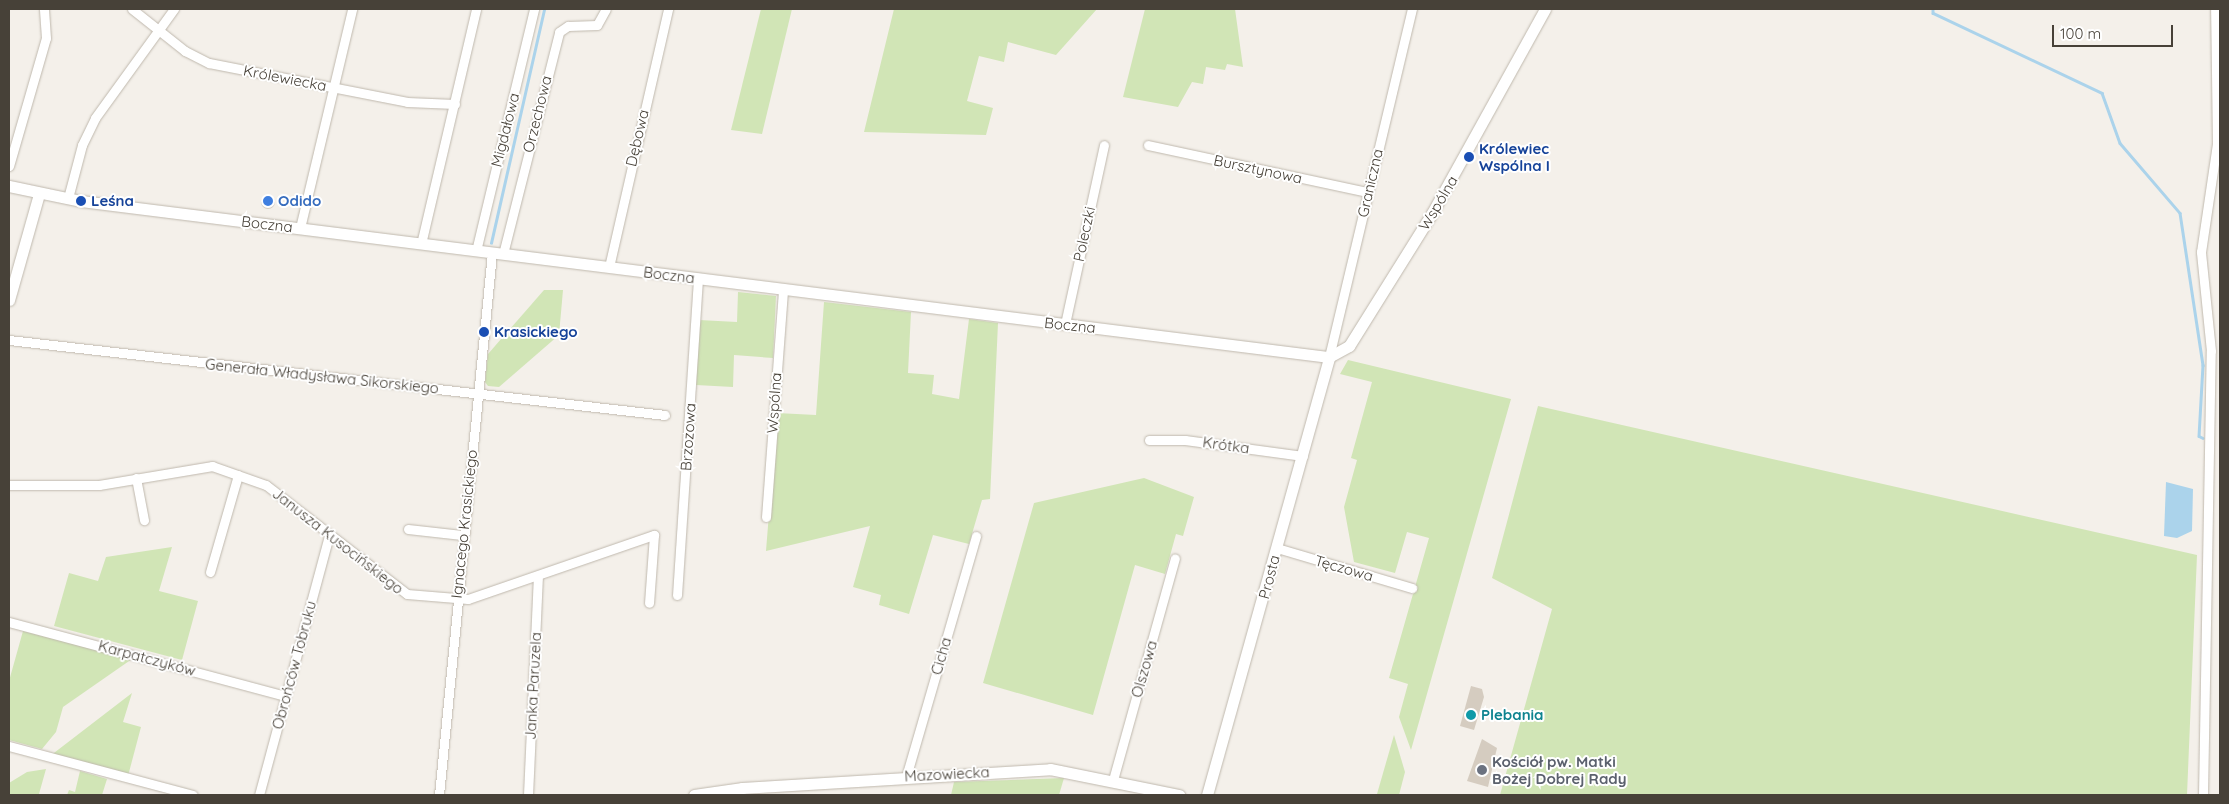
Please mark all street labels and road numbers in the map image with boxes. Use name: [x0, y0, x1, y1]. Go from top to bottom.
street label: Królewiecka: [242, 61, 328, 95]
street label: Orzechowa: [519, 74, 555, 154]
street label: Migdałowa: [487, 91, 523, 169]
street label: Dębowa: [622, 108, 652, 168]
street label: Graniczna: [1353, 147, 1387, 219]
street label: Bursztynowa: [1212, 151, 1304, 187]
street label: Wspólna: [1415, 172, 1461, 234]
street label: Poleczki: [1069, 205, 1099, 263]
street label: Boczna: [240, 212, 294, 236]
street label: Boczna: [642, 263, 696, 287]
street label: Boczna: [1043, 313, 1097, 337]
street label: Generała Władysława Sikorskiego: [204, 355, 440, 397]
street label: Wspólna: [763, 372, 785, 434]
street label: Brzozowa: [677, 402, 699, 472]
street label: Krótka: [1201, 433, 1251, 457]
street label: Ignacego Krasickiego: [447, 449, 481, 599]
street label: Janusza Kusocińskiego: [269, 484, 407, 598]
street label: Tęczowa: [1313, 551, 1375, 585]
street label: Prosta: [1255, 553, 1283, 601]
street label: Obrońców Tobruku: [268, 599, 320, 731]
street label: Janka Paruzela: [521, 632, 545, 740]
street label: Cicha: [927, 635, 955, 677]
street label: Karpatczyków: [96, 636, 198, 680]
street label: Olszowa: [1127, 638, 1161, 700]
street label: Mazowiecka: [904, 763, 990, 785]

